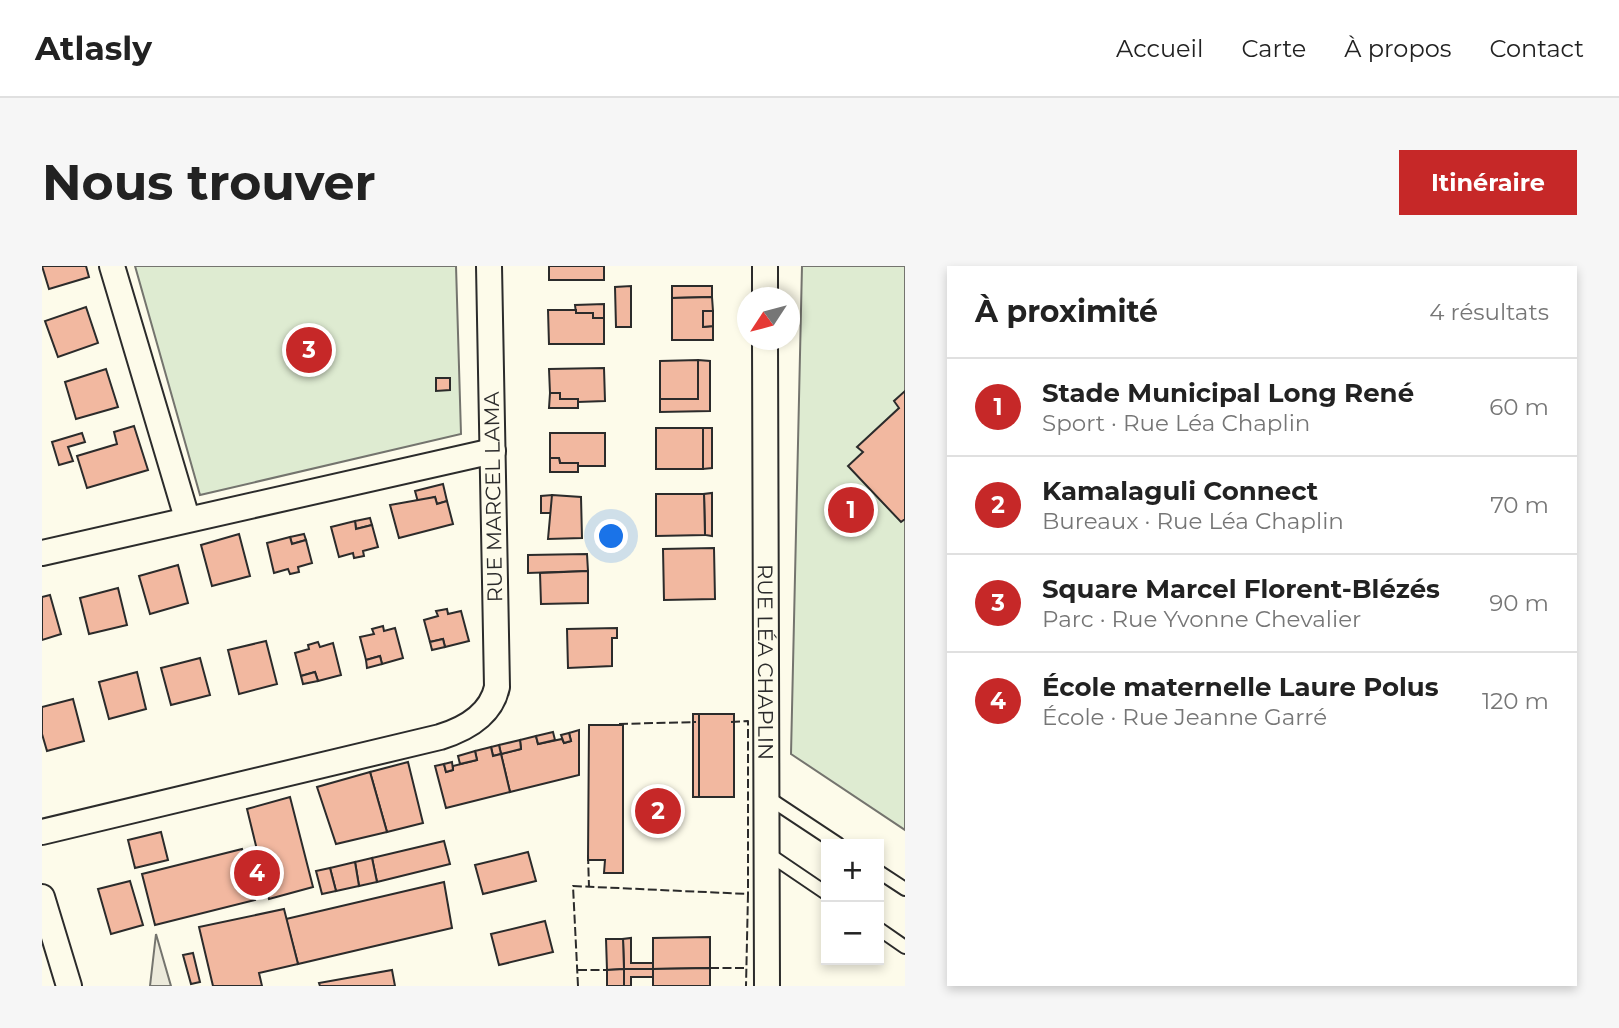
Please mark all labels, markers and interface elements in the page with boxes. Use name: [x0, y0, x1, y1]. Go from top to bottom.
text: Atlasly: [35, 28, 152, 68]
text: Accueil: [1116, 34, 1203, 63]
text: Carte: [1241, 34, 1306, 63]
text: À propos: [1344, 34, 1451, 63]
text: Contact: [1489, 34, 1584, 63]
button: Itinéraire: [1399, 150, 1577, 215]
text: Nous trouver: [42, 153, 376, 212]
north arrow: [737, 287, 800, 350]
text: À proximité: [975, 293, 1158, 330]
text: 4 résultats: [1429, 298, 1549, 326]
pin: 3: [286, 324, 332, 376]
text: Stade Municipal Long René: [1042, 377, 1414, 409]
street label: RUE MARCEL LAMA: [479, 390, 507, 603]
text: 1: [993, 393, 1003, 421]
text: 60 m: [1489, 393, 1549, 421]
text: Sport · Rue Léa Chaplin: [1042, 409, 1310, 437]
text: Kamalaguli Connect: [1042, 475, 1318, 507]
pin: 1: [828, 484, 874, 536]
text: 2: [991, 491, 1005, 519]
text: 70 m: [1490, 491, 1549, 519]
text: Bureaux · Rue Léa Chaplin: [1042, 507, 1344, 535]
your location: [594, 519, 628, 553]
street label: RUE LÉA CHAPLIN: [753, 564, 779, 760]
text: Square Marcel Florent-Blézés: [1042, 573, 1440, 605]
text: 3: [991, 589, 1005, 617]
text: 90 m: [1489, 589, 1549, 617]
text: Parc · Rue Yvonne Chevalier: [1042, 605, 1361, 633]
text: École maternelle Laure Polus: [1042, 671, 1438, 703]
text: 4: [990, 687, 1006, 715]
text: 120 m: [1482, 687, 1549, 715]
text: École · Rue Jeanne Garré: [1042, 703, 1327, 731]
pin: 2: [635, 785, 681, 837]
map controls: [821, 839, 884, 965]
button: +: [821, 839, 884, 902]
pin: 4: [234, 847, 280, 899]
button: −: [821, 902, 884, 965]

